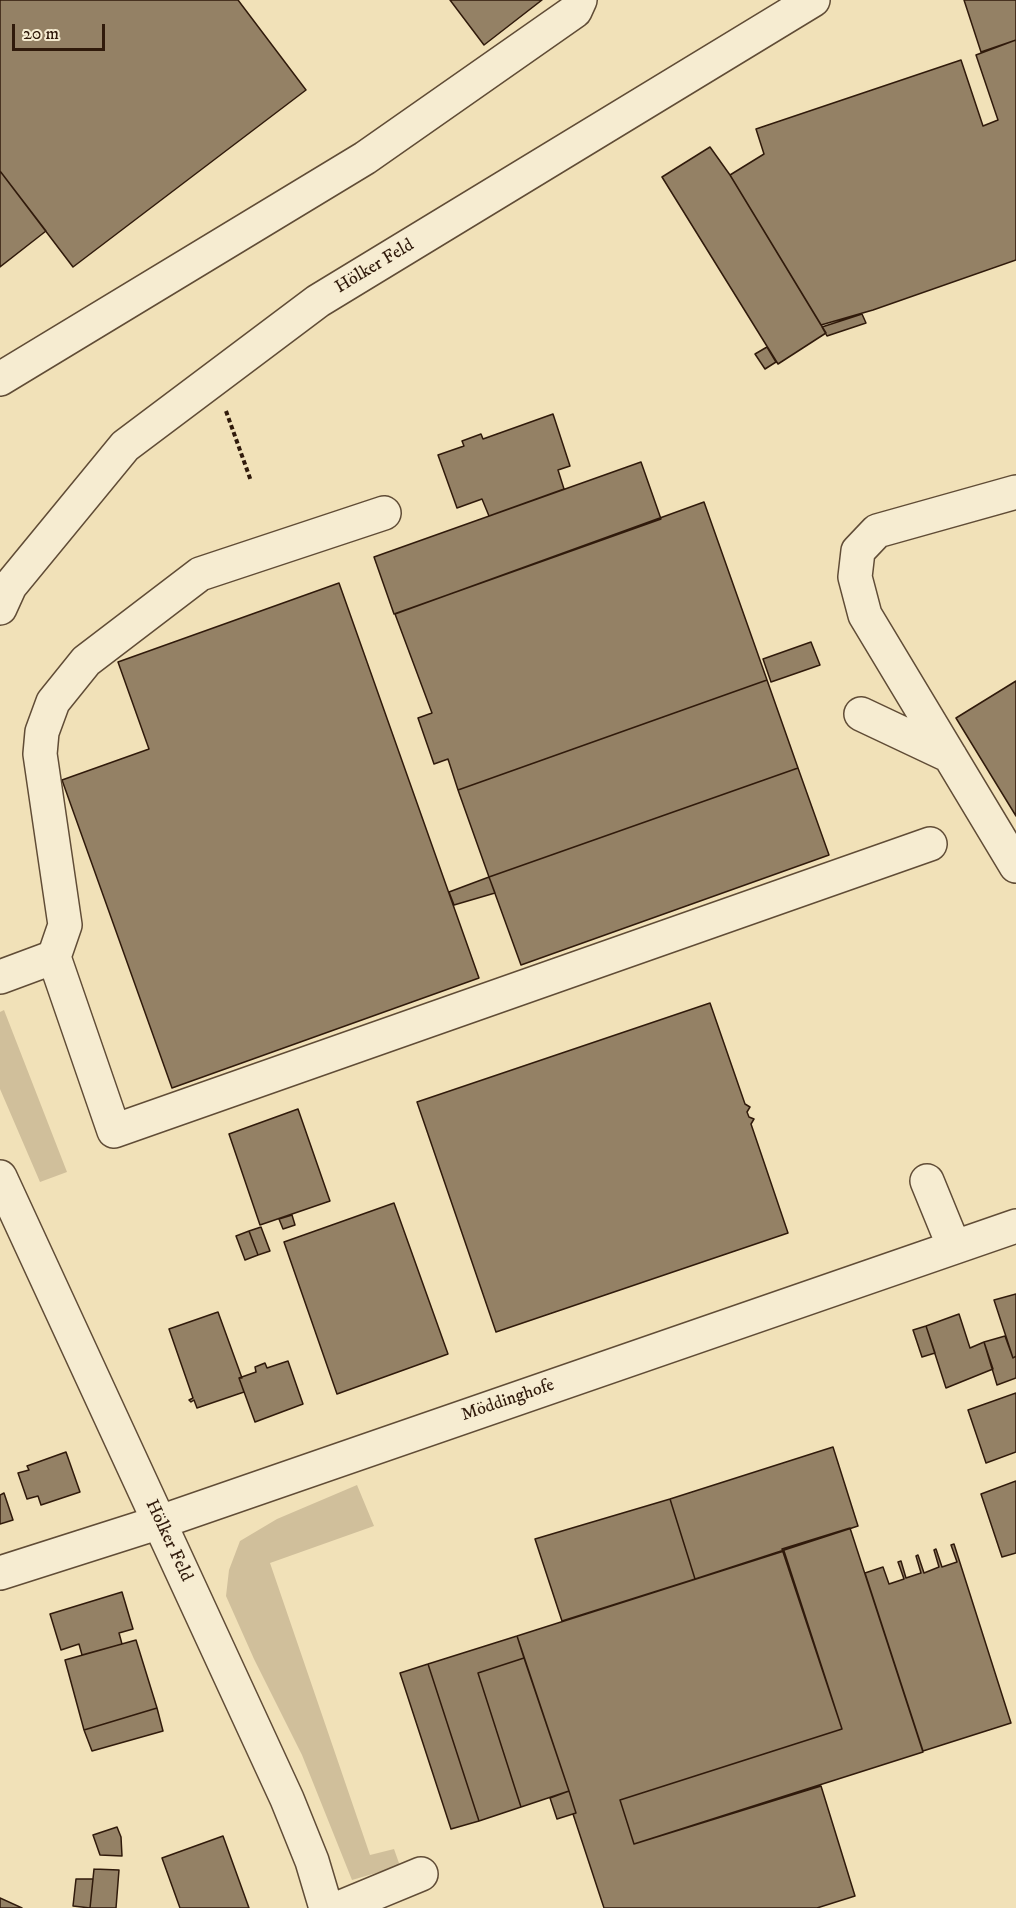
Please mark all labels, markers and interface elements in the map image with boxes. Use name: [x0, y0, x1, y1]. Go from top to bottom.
scale bar: [15, 12, 108, 50]
text: 20 m: [23, 23, 59, 45]
street label: Hölker Feld: [332, 235, 418, 299]
street label: Möddinghofe: [459, 1375, 557, 1427]
street label: Hölker Feld: [140, 1497, 196, 1585]

